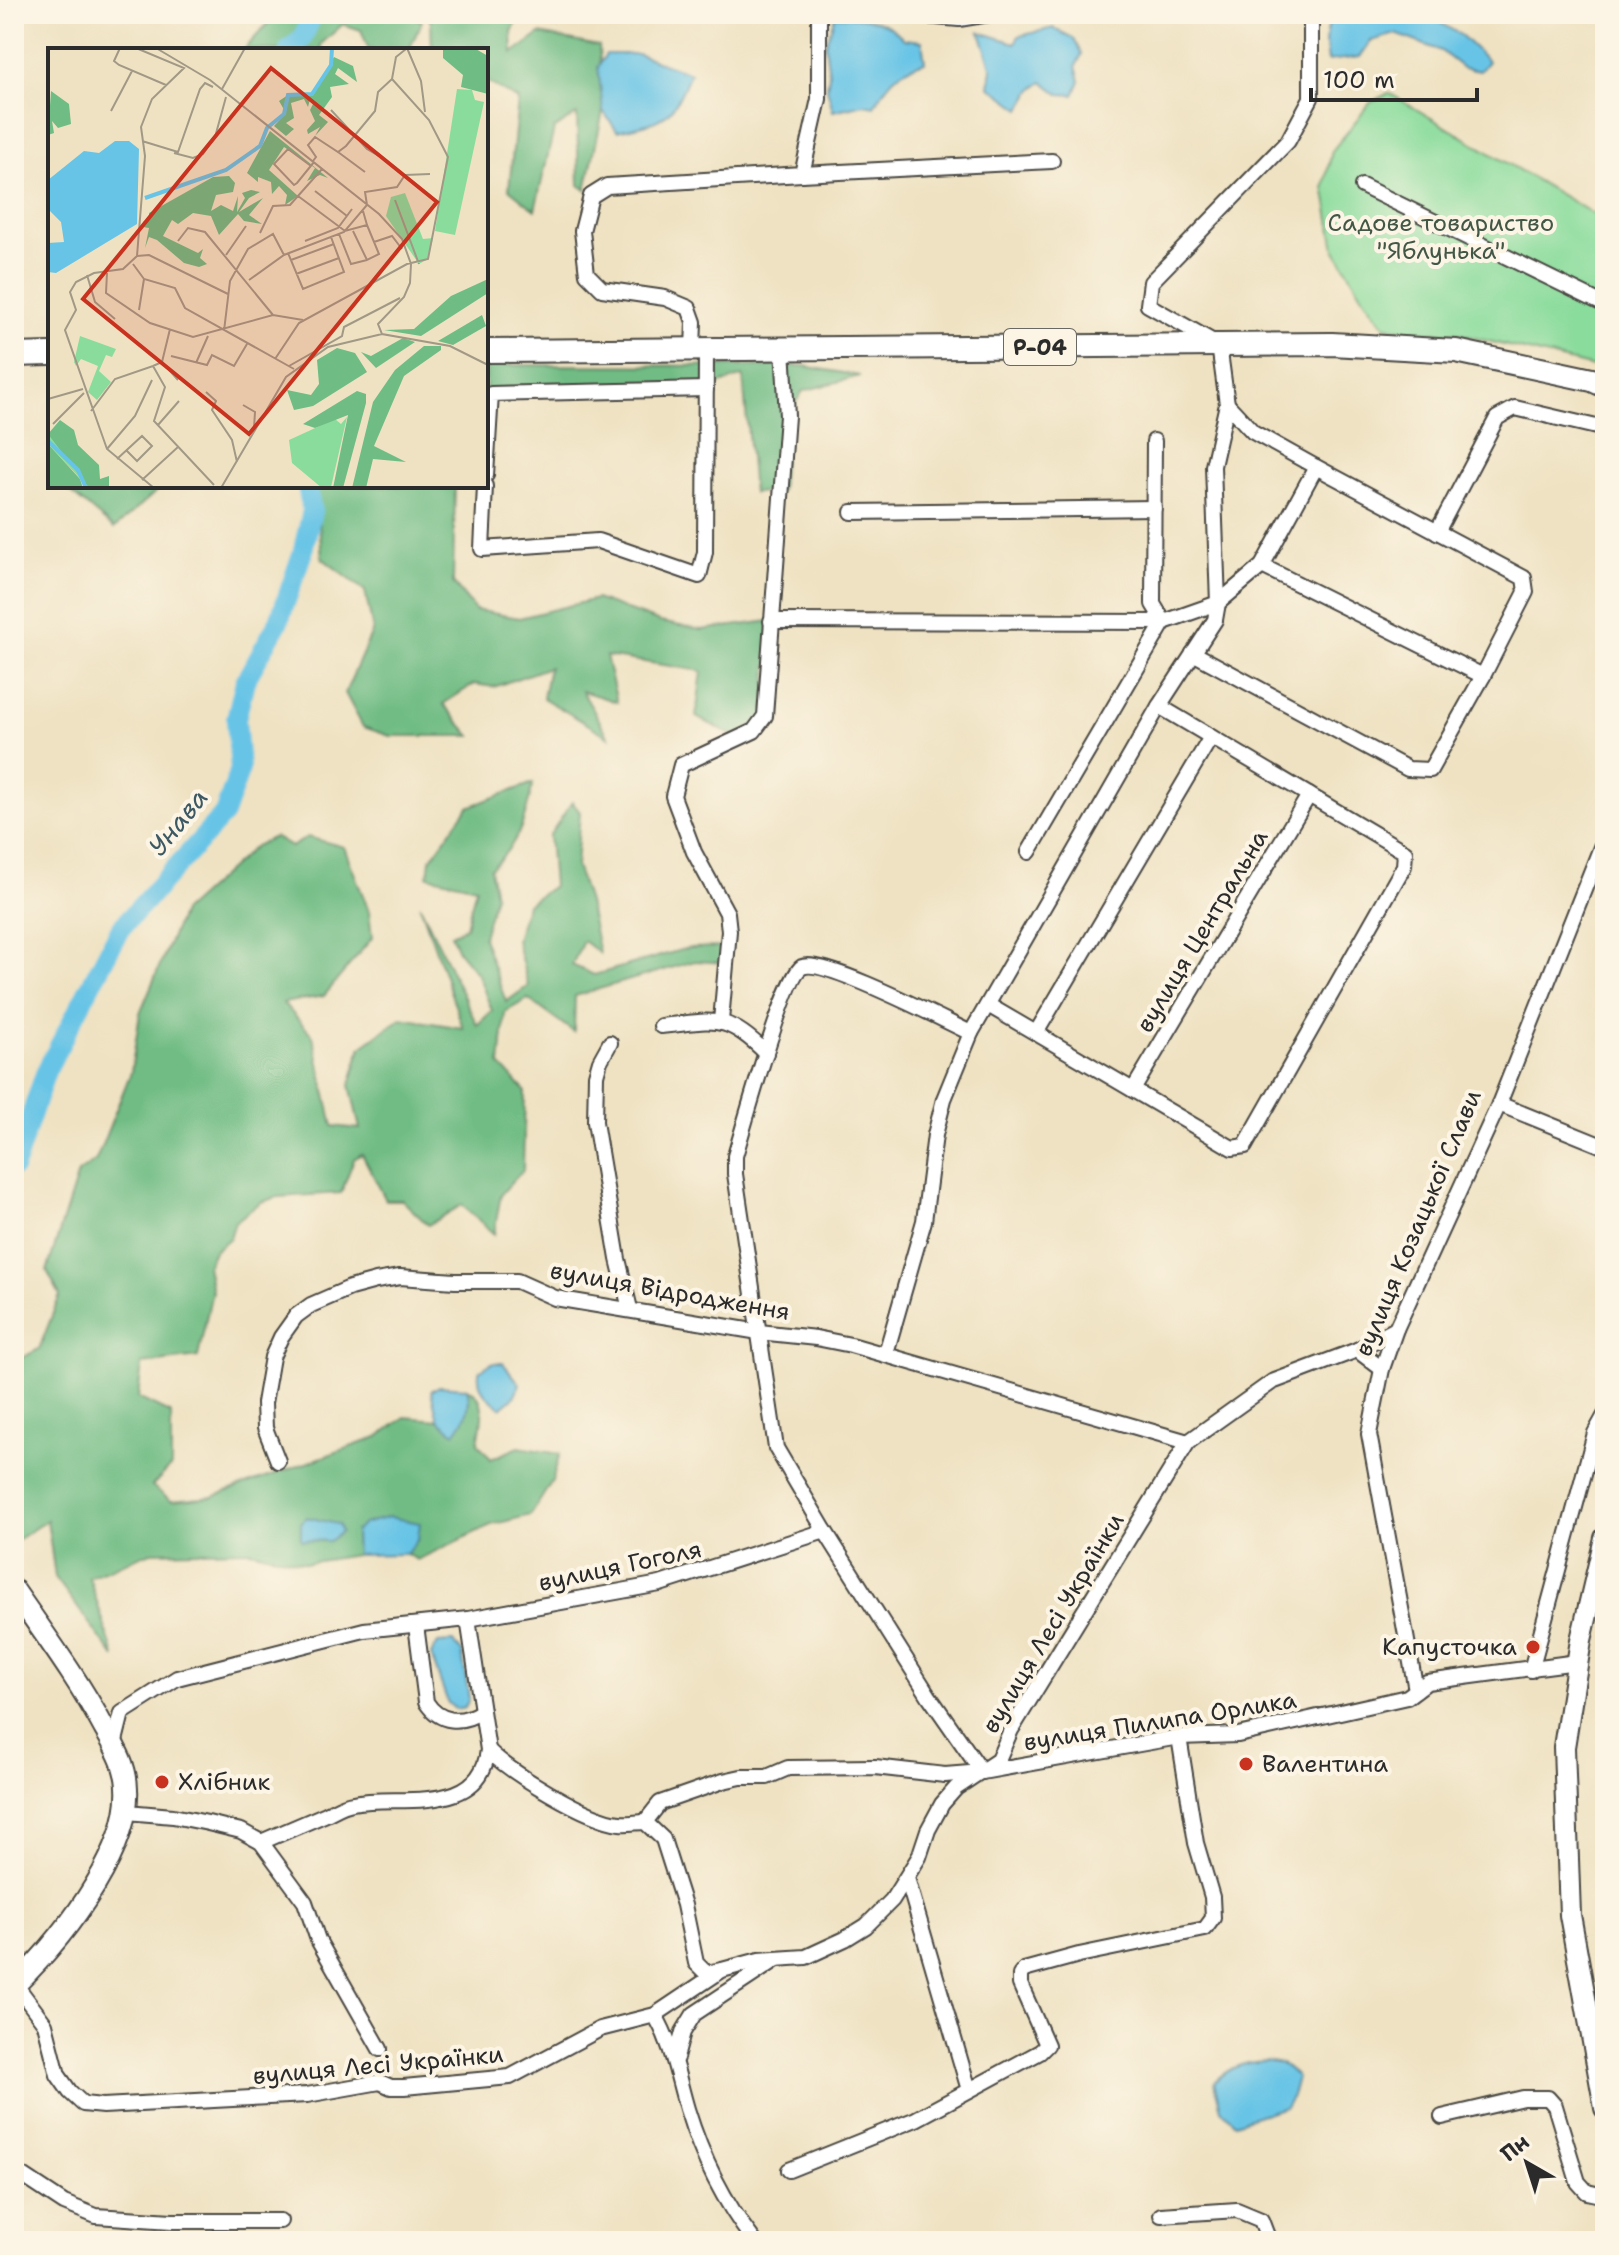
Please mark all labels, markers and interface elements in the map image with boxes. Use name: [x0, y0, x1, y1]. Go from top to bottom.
inset map: [48, 48, 488, 488]
scale bar: [1311, 52, 1477, 102]
text: 100 m: [1323, 64, 1395, 96]
park label: Садове товариство "Яблунька": [1328, 207, 1554, 267]
road number: Р-04: [1004, 329, 1076, 365]
water label: Унава: [140, 781, 215, 863]
street label: вулиця Центральна: [1129, 824, 1275, 1038]
street label: вулиця Козацької Слави: [1347, 1085, 1489, 1361]
street label: вулиця Відродження: [548, 1254, 792, 1328]
street label: вулиця Лесі Українки: [974, 1507, 1132, 1739]
street label: вулиця Гоголя: [535, 1533, 705, 1599]
place label: Капусточка: [1382, 1631, 1517, 1663]
marker: Капусточка: [1524, 1638, 1542, 1656]
street label: вулиця Пилипа Орлика: [1021, 1684, 1299, 1758]
place label: Валентина: [1262, 1748, 1388, 1780]
marker: Валентина: [1237, 1755, 1255, 1773]
place label: Хлібник: [178, 1766, 271, 1798]
marker: Хлібник: [153, 1773, 171, 1791]
street label: вулиця Лесі Українки: [251, 2038, 505, 2092]
north arrow: [1487, 2123, 1567, 2203]
text: Пн: [1494, 2127, 1535, 2168]

